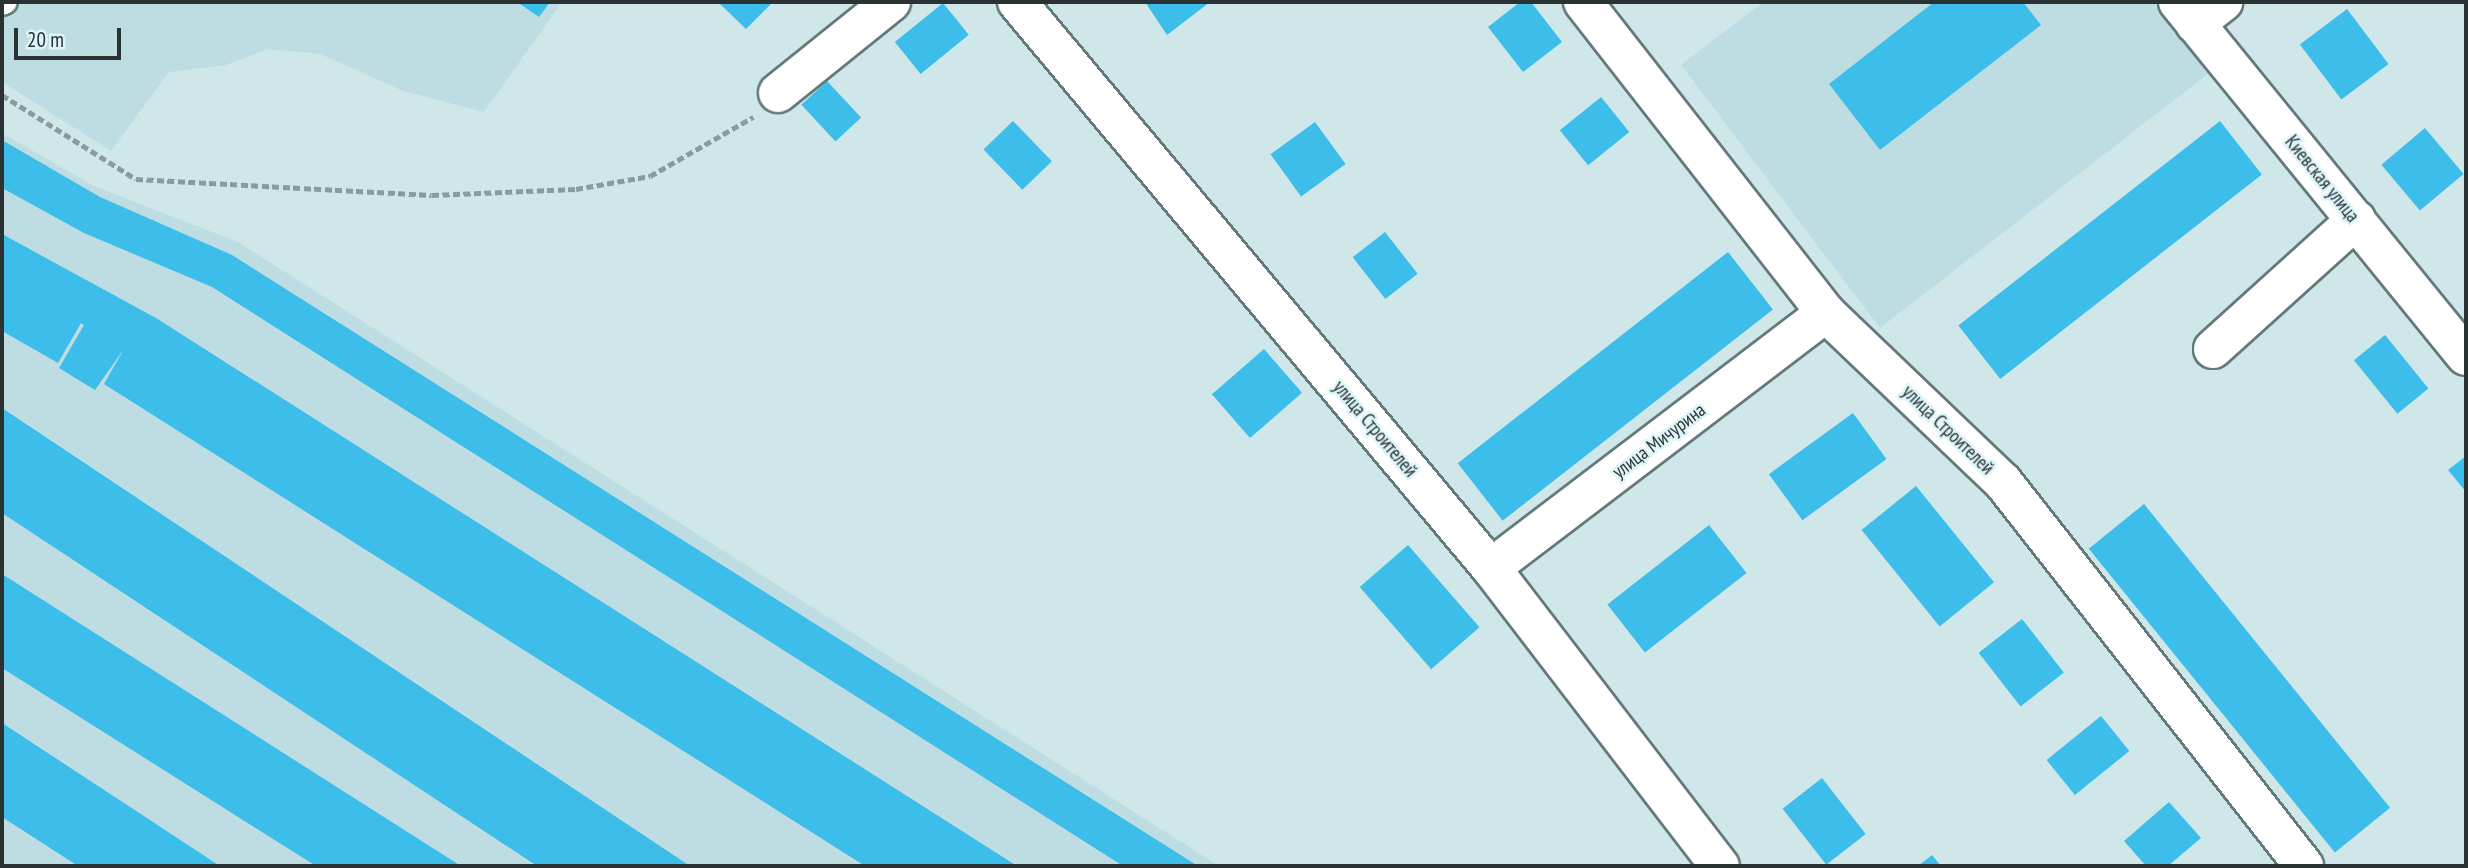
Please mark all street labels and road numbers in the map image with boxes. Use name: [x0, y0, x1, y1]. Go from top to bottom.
street label: Киевская улица: [2280, 131, 2364, 227]
street label: улица Строителей: [1328, 376, 1422, 482]
street label: улица Строителей: [1897, 380, 1999, 480]
street label: улица Мичурина: [1608, 399, 1710, 483]

